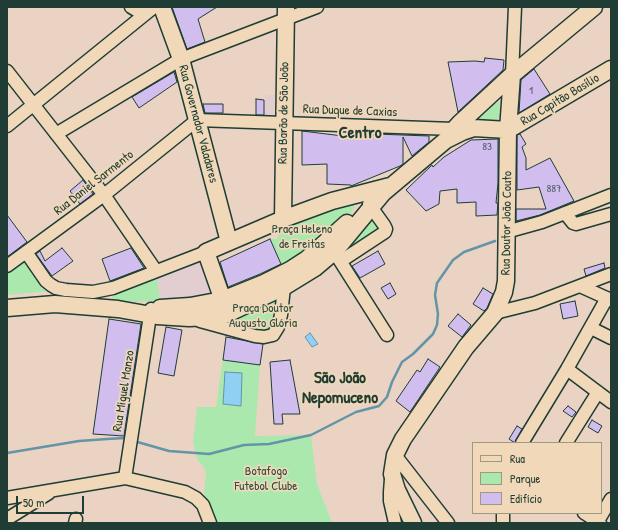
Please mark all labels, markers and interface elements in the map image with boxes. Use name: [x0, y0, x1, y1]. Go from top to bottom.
street label: Rua Barão de São João: [275, 62, 293, 164]
street label: Rua Governador Valadares: [175, 63, 221, 185]
street label: Rua Capitão Basílio: [518, 70, 602, 130]
house number: 1: [529, 84, 533, 98]
street label: Rua Duque de Caxias: [303, 102, 397, 120]
district label: Centro: [338, 123, 382, 143]
house number: 83: [482, 140, 492, 154]
street label: Rua Daniel Sarmento: [51, 147, 137, 219]
street label: Rua Doutor João Couto: [498, 171, 516, 275]
house number: 887: [547, 182, 561, 196]
park label: Praça Heleno de Freitas: [272, 222, 332, 253]
park label: Praça Doutor Augusto Glória: [229, 301, 297, 332]
street label: Rua Miguel Manzo: [110, 349, 138, 433]
district label: São João Nepomuceno: [302, 368, 378, 408]
legend: [472, 442, 602, 514]
text: Rua: [510, 450, 525, 467]
park label: Botafogo Futebol Clube: [234, 464, 298, 495]
text: Parque: [510, 470, 540, 487]
scale bar: [18, 488, 86, 514]
text: Edifício: [510, 490, 542, 507]
text: 50 m: [23, 494, 44, 511]

